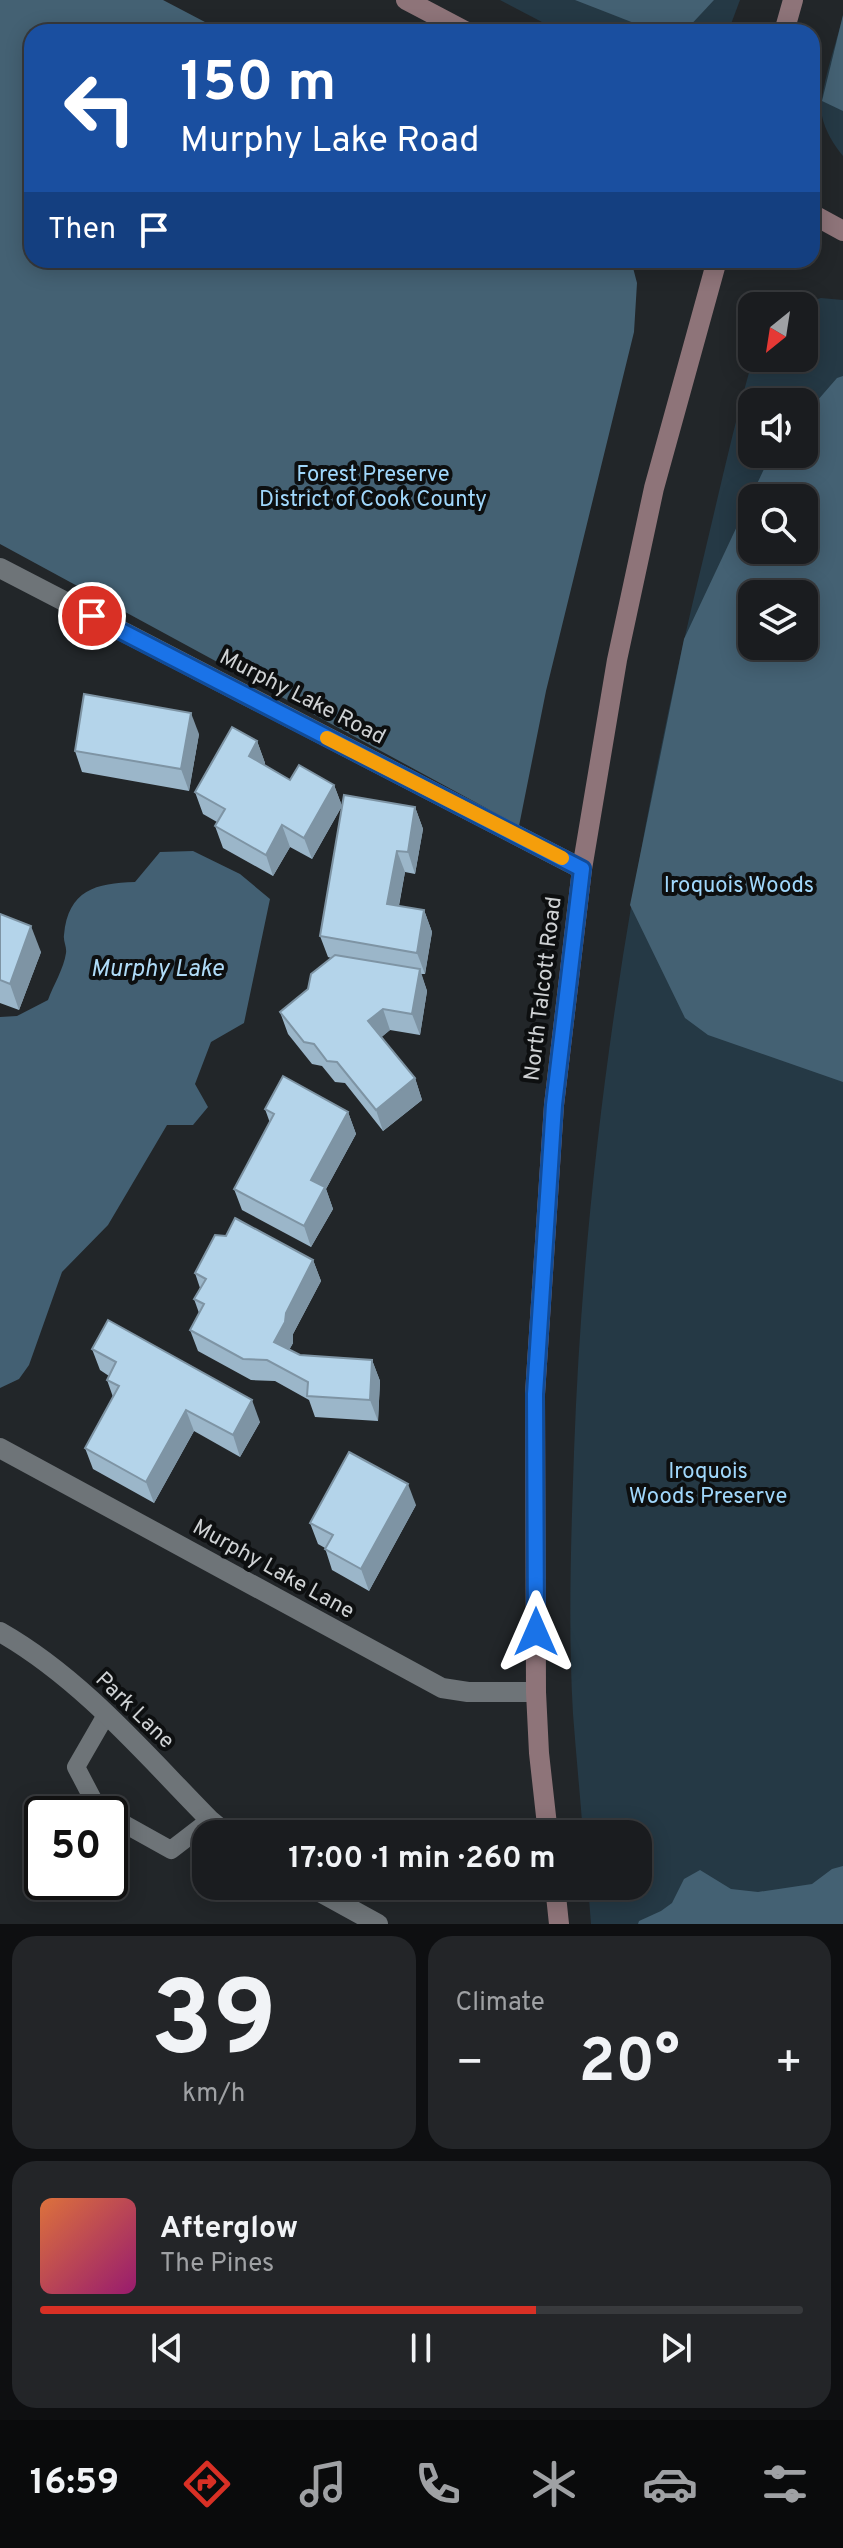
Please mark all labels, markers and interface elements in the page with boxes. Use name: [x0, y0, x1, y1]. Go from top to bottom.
text: 150 m: [180, 50, 336, 120]
icon: left: [48, 56, 152, 160]
text: Murphy Lake Road: [180, 119, 480, 165]
icon: arrive: [132, 208, 176, 252]
text: Then: [48, 212, 116, 249]
north arrow: [738, 292, 818, 372]
map controls: [738, 292, 818, 660]
button: sound: [738, 388, 818, 468]
park label: Forest Preserve District of Cook County: [259, 462, 487, 514]
button: search: [738, 484, 818, 564]
button: layers: [738, 580, 818, 660]
pin: [58, 582, 126, 650]
icon: arrive: [70, 594, 114, 638]
street label: Murphy Lake Road: [214, 644, 390, 752]
park label: Iroquois Woods: [664, 873, 814, 900]
street label: North Talcott Road: [519, 895, 569, 1083]
water label: Murphy Lake: [90, 955, 224, 985]
park label: Iroquois Woods Preserve: [629, 1459, 787, 1511]
street label: Murphy Lake Lane: [187, 1514, 359, 1626]
position arrow: [494, 1590, 578, 1674]
street label: Park Lane: [89, 1667, 179, 1755]
speed limit sign: 50: [24, 1796, 128, 1900]
text: 17:00 · 1 min · 260 m: [288, 1841, 556, 1878]
text: 39: [151, 1960, 277, 2092]
text: Climate: [456, 1987, 545, 2020]
text: 20°: [579, 2027, 680, 2103]
text: −: [456, 2037, 484, 2093]
text: +: [775, 2037, 803, 2093]
text: km/h: [182, 2078, 245, 2111]
text: Afterglow: [160, 2211, 298, 2248]
text: The Pines: [160, 2248, 274, 2281]
icon: previous: [145, 2326, 189, 2370]
icon: pause: [399, 2326, 443, 2370]
icon: next: [654, 2326, 698, 2370]
icon: directions: [179, 2456, 235, 2512]
icon: music: [295, 2456, 351, 2512]
icon: phone: [410, 2456, 466, 2512]
icon: climate: [526, 2456, 582, 2512]
icon: car: [642, 2456, 698, 2512]
icon: filters: [757, 2456, 813, 2512]
text: 16:59: [30, 2461, 119, 2507]

